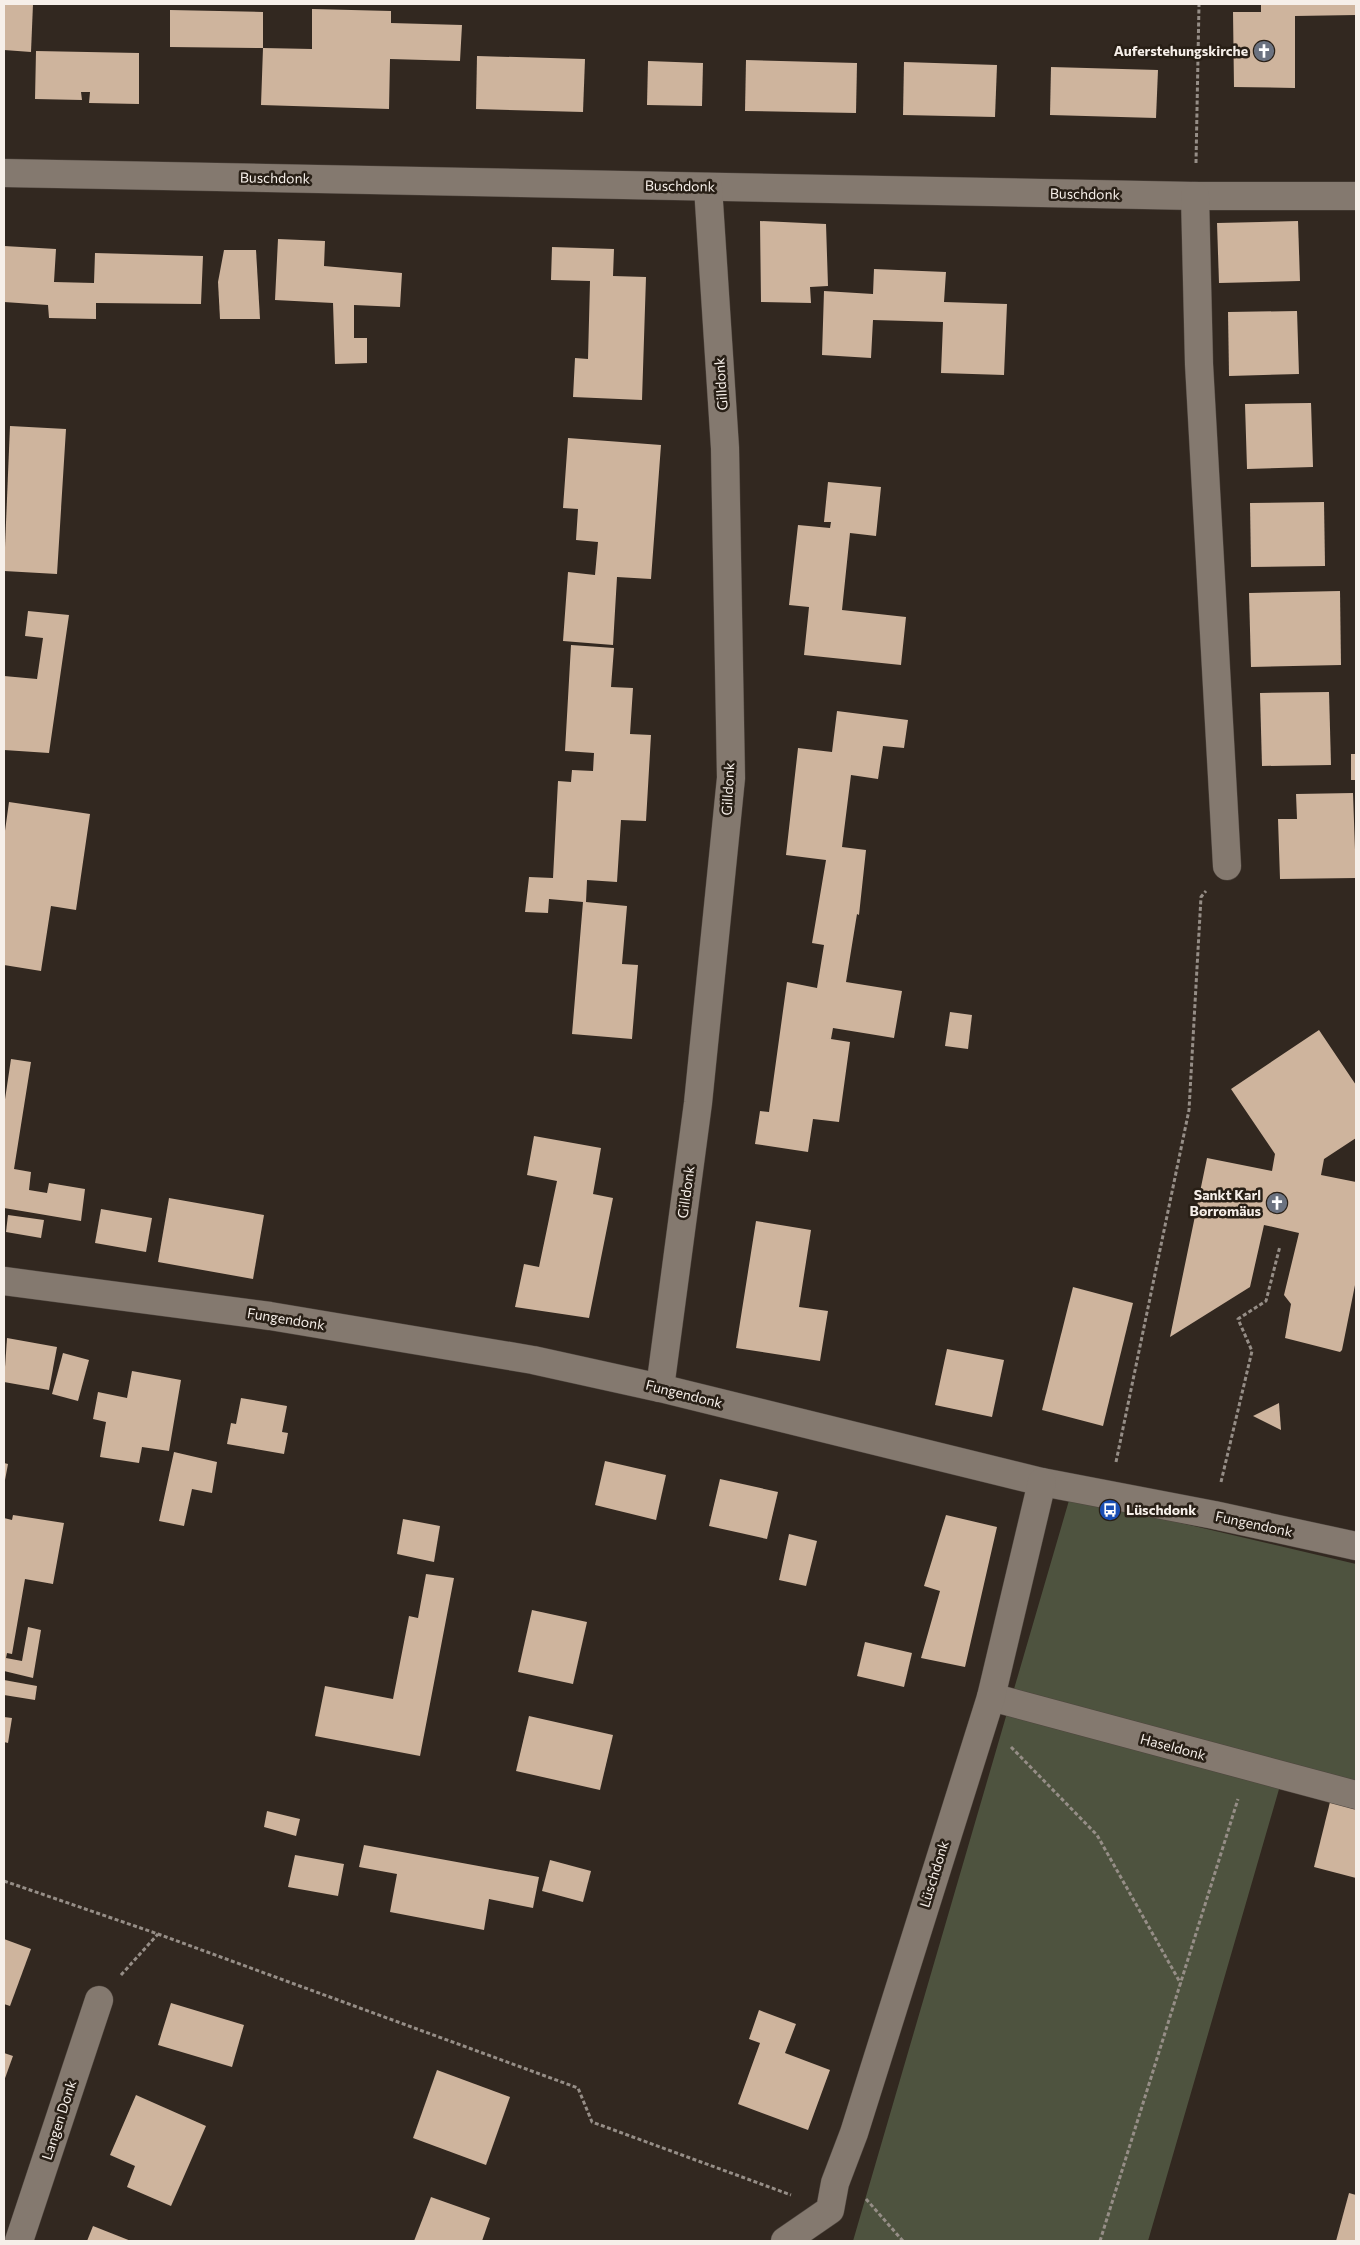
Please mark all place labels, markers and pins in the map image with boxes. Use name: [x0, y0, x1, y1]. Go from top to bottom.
church icon: Auferstehungskirche: [1252, 39, 1276, 63]
place label: Auferstehungskirche: [1114, 42, 1248, 59]
place label: Sankt Karl Borromäus: [1190, 1186, 1261, 1219]
church icon: Sankt Karl Borromäus: [1265, 1191, 1289, 1215]
bus stop icon: Lüschdonk: [1098, 1498, 1122, 1522]
place label: Lüschdonk: [1126, 1501, 1196, 1518]

